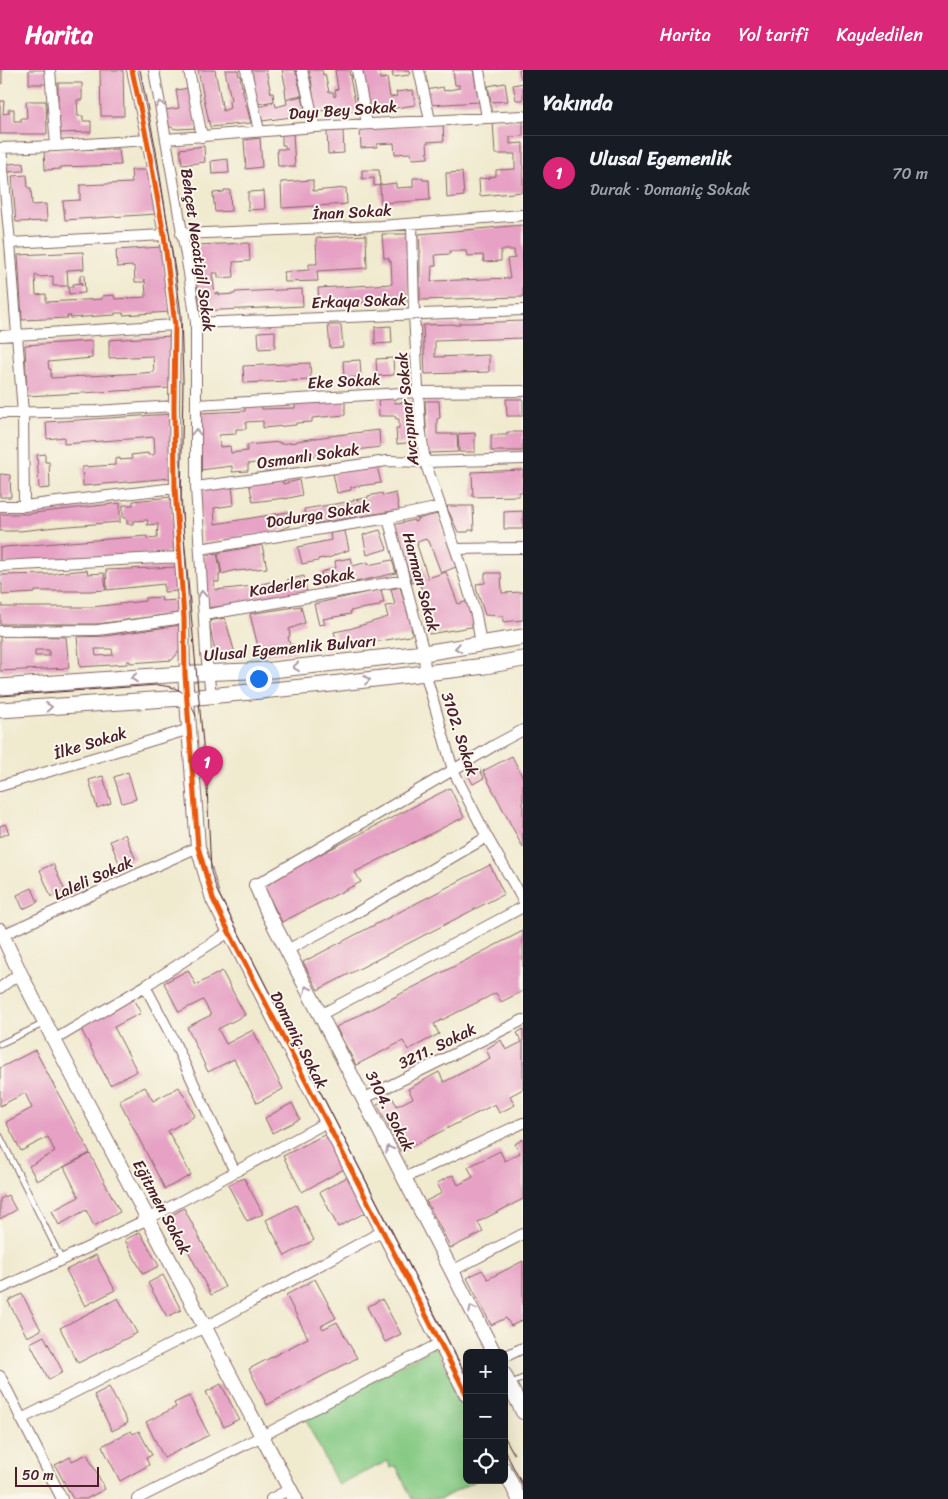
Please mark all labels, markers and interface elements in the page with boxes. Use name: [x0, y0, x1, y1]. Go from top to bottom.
text: Harita: [25, 14, 93, 56]
text: Harita: [660, 19, 711, 51]
text: Yol tarifi: [739, 19, 808, 51]
text: Kaydedilen: [836, 19, 923, 51]
text: Yakında: [543, 84, 613, 122]
street label: Dayı Bey Sokak: [288, 92, 398, 128]
one-way arrow: [155, 100, 165, 109]
text: Ulusal Egemenlik: [590, 142, 732, 175]
text: 1: [556, 159, 562, 188]
text: 70 m: [892, 159, 928, 188]
street label: Behçet Necatigil Sokak: [172, 166, 224, 334]
text: Durak · Domaniç Sokak: [590, 175, 750, 204]
street label: İnan Sokak: [311, 195, 393, 229]
street label: Erkaya Sokak: [311, 285, 408, 317]
street label: Avcıpınar Sokak: [387, 350, 427, 468]
street label: Eke Sokak: [307, 365, 381, 397]
one-way arrow: [191, 428, 201, 436]
street label: Osmanlı Sokak: [255, 434, 362, 478]
street label: Dodurga Sokak: [264, 491, 372, 537]
street label: Harman Sokak: [394, 529, 448, 636]
street label: Kaderler Sokak: [247, 558, 357, 606]
one-way arrow: [197, 590, 208, 598]
street label: Ulusal Egemenlik Bulvarı: [203, 626, 377, 670]
one-way arrow: [453, 642, 462, 652]
one-way arrow: [292, 661, 300, 672]
your location: [246, 666, 272, 692]
one-way arrow: [130, 672, 138, 683]
one-way arrow: [363, 675, 372, 685]
street label: 3102. Sokak: [433, 688, 487, 780]
one-way arrow: [45, 701, 53, 712]
street label: İlke Sokak: [49, 718, 131, 768]
pin: 1: [191, 746, 223, 787]
street label: Laleli Sokak: [48, 847, 138, 908]
one-way arrow: [303, 985, 313, 994]
street label: Domaniç Sokak: [262, 986, 336, 1094]
street label: 3211. Sokak: [393, 1014, 482, 1077]
street label: 3104. Sokak: [357, 1065, 423, 1157]
one-way arrow: [385, 1146, 395, 1155]
street label: Eğitmen Sokak: [125, 1154, 200, 1260]
one-way arrow: [468, 1306, 478, 1315]
map controls: [463, 1349, 508, 1484]
button: +: [463, 1349, 508, 1394]
button: −: [463, 1394, 508, 1439]
button: locate: [463, 1439, 508, 1484]
text: 50 m: [22, 1463, 54, 1488]
scale bar: [15, 1464, 99, 1487]

